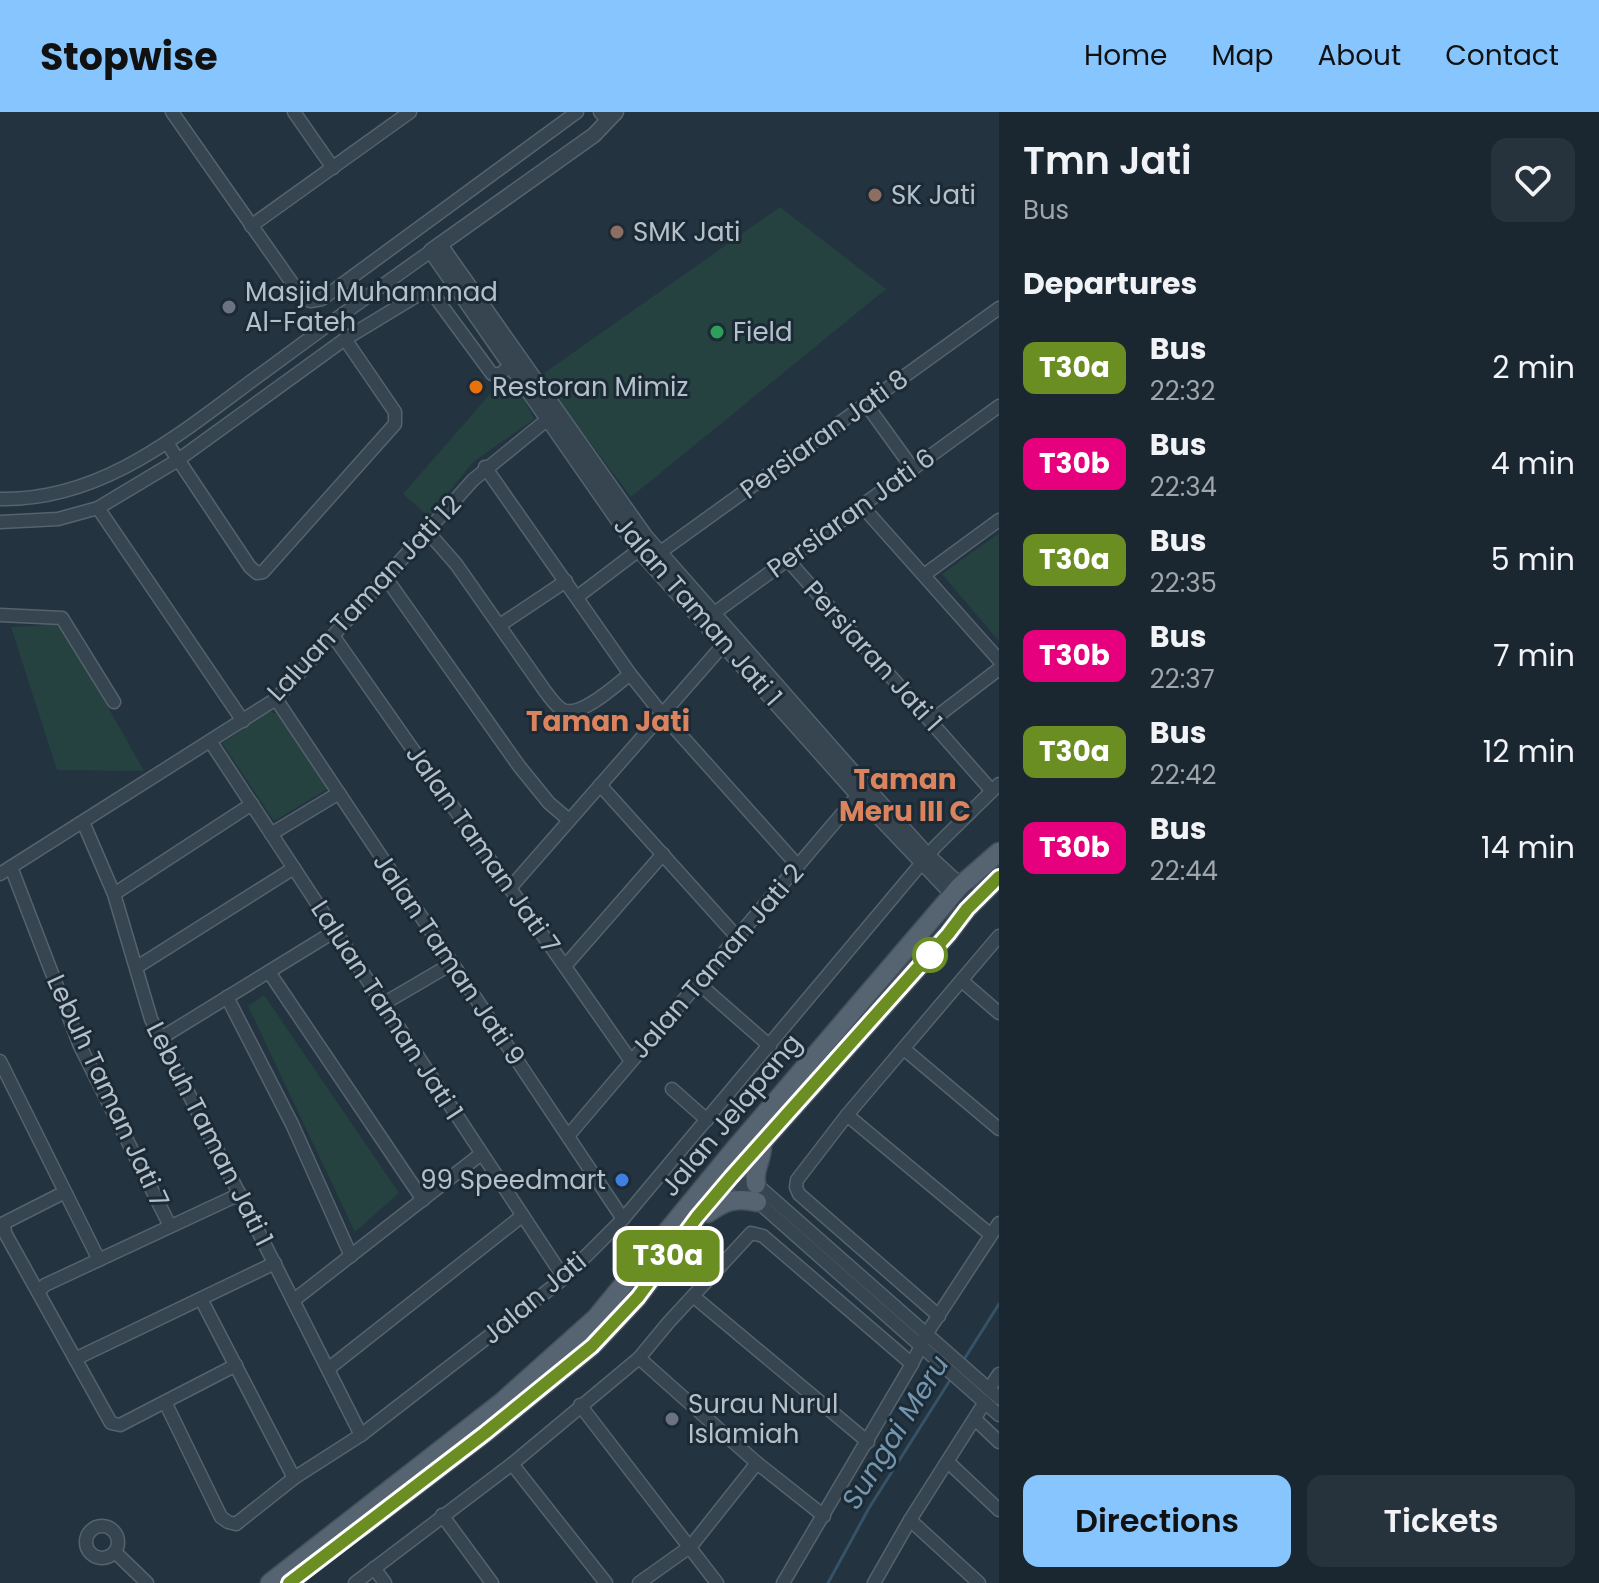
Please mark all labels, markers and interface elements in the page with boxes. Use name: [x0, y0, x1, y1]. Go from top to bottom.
text: Stopwise: [40, 30, 218, 83]
text: Home: [1084, 36, 1167, 75]
text: Map: [1211, 36, 1273, 75]
text: About: [1317, 36, 1401, 75]
text: Contact: [1445, 36, 1559, 75]
text: Tmn Jati: [1023, 134, 1192, 187]
button: heart: [1491, 138, 1575, 222]
place label: SK Jati: [891, 177, 976, 213]
marker: SK Jati: [866, 186, 884, 204]
text: Bus: [1023, 192, 1069, 228]
place label: SMK Jati: [633, 214, 740, 250]
marker: SMK Jati: [608, 223, 626, 241]
text: Departures: [1023, 262, 1197, 305]
place label: Masjid Muhammad Al-Fateh: [245, 274, 498, 340]
marker: Masjid Muhammad Al-Fateh: [220, 298, 238, 316]
place label: Field: [733, 314, 793, 350]
marker: Field: [708, 323, 726, 341]
text: Bus: [1150, 327, 1207, 370]
text: 2 min: [1492, 346, 1575, 389]
text: T30a: [1039, 348, 1110, 387]
street label: Persiaran Jati 8: [733, 361, 915, 507]
place label: Restoran Mimiz: [492, 369, 688, 405]
text: 22:32: [1150, 373, 1215, 409]
marker: Restoran Mimiz: [467, 378, 485, 396]
text: Bus: [1150, 423, 1207, 466]
street label: Persiaran Jati 6: [760, 440, 942, 586]
text: 4 min: [1491, 442, 1575, 485]
text: T30b: [1039, 444, 1110, 483]
text: 22:34: [1150, 469, 1217, 505]
street label: Laluan Taman Jati 12: [259, 487, 469, 709]
street label: Jalan Taman Jati 1: [605, 508, 791, 714]
text: Bus: [1150, 519, 1207, 562]
text: 5 min: [1491, 538, 1575, 581]
text: T30a: [1039, 540, 1110, 579]
text: 22:35: [1150, 565, 1217, 601]
street label: Persiaran Jati 1: [795, 573, 951, 739]
text: Bus: [1150, 615, 1207, 658]
text: 7 min: [1493, 634, 1575, 677]
text: T30b: [1039, 636, 1110, 675]
text: 22:37: [1150, 661, 1215, 697]
district label: Taman Jati: [526, 702, 690, 741]
text: Bus: [1150, 711, 1207, 754]
text: 12 min: [1483, 730, 1575, 773]
text: T30a: [1039, 732, 1110, 771]
street label: Jalan Taman Jati 7: [397, 738, 569, 960]
text: 22:42: [1150, 757, 1217, 793]
district label: Taman Meru III C: [839, 760, 971, 831]
text: Bus: [1150, 807, 1207, 850]
text: 14 min: [1481, 826, 1575, 869]
text: T30b: [1039, 828, 1110, 867]
street label: Jalan Taman Jati 9: [364, 846, 534, 1072]
text: 22:44: [1150, 853, 1218, 889]
street label: Jalan Taman Jati 2: [622, 856, 812, 1066]
street label: Laluan Taman Jati 1: [302, 893, 472, 1127]
unlabelled marker: [913, 938, 947, 972]
street label: Lebuh Taman Jati 7: [38, 969, 178, 1213]
street label: Lebuh Taman Jati 1: [138, 1016, 282, 1252]
street label: Jalan Jelapang: [652, 1026, 810, 1204]
place label: 99 Speedmart: [420, 1162, 606, 1198]
marker: 99 Speedmart: [613, 1171, 631, 1189]
line badge: T30a: [612, 1230, 724, 1282]
text: T30a: [633, 1236, 703, 1275]
street label: Jalan Jati: [474, 1244, 594, 1352]
water label: Sungai Meru: [833, 1348, 958, 1517]
place label: Surau Nurul Islamiah: [688, 1386, 838, 1452]
marker: Surau Nurul Islamiah: [663, 1410, 681, 1428]
button: Directions: [1023, 1475, 1291, 1567]
button: Tickets: [1307, 1475, 1575, 1567]

